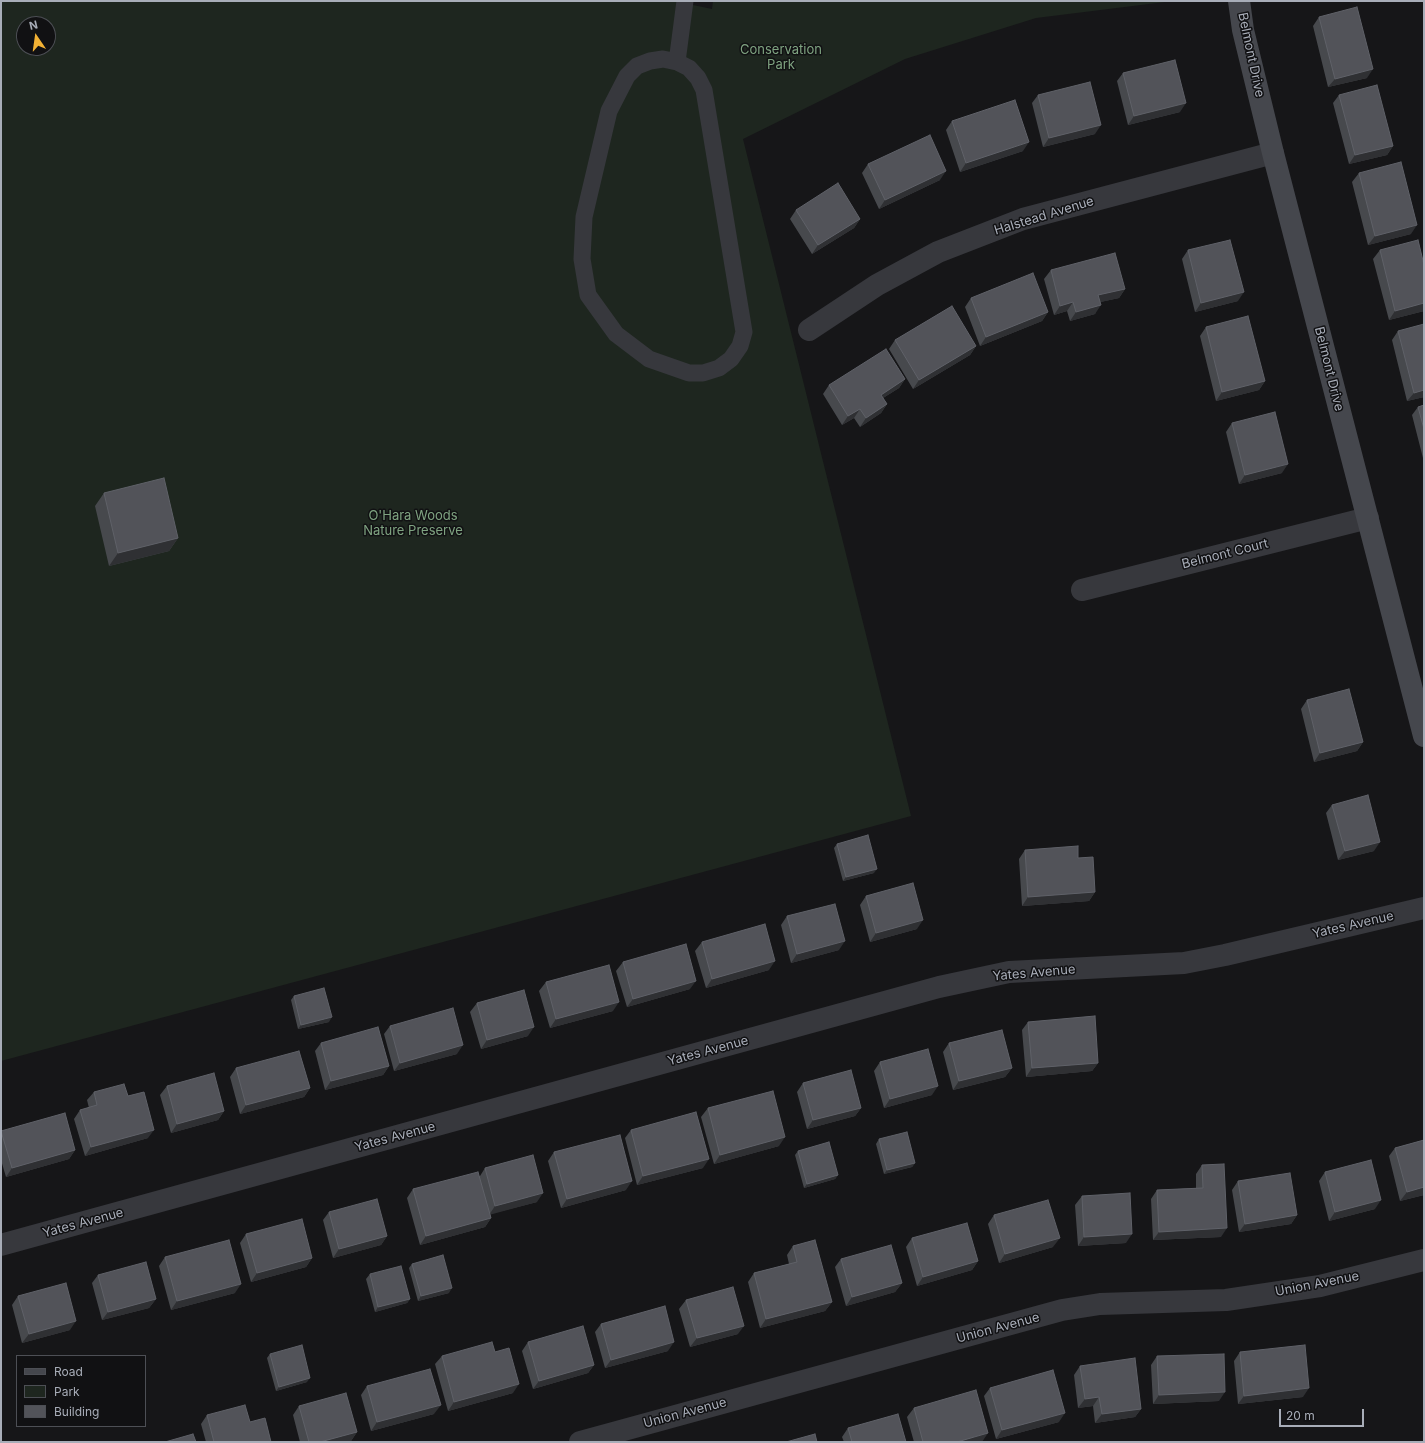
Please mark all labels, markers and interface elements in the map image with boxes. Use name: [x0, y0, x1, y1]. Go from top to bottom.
street label: Belmont Drive: [1234, 11, 1268, 99]
north arrow: [16, 16, 56, 56]
text: N: [28, 18, 39, 33]
park label: Conservation Park: [740, 42, 822, 73]
street label: Halstead Avenue: [992, 193, 1096, 239]
street label: Belmont Drive: [1311, 325, 1347, 413]
park label: O'Hara Woods Nature Preserve: [363, 508, 463, 539]
street label: Belmont Court: [1180, 536, 1270, 572]
street label: Yates Avenue: [1311, 908, 1395, 942]
street label: Yates Avenue: [992, 962, 1076, 984]
street label: Yates Avenue: [666, 1033, 750, 1069]
street label: Yates Avenue: [353, 1119, 437, 1155]
street label: Yates Avenue: [41, 1205, 125, 1241]
street label: Union Avenue: [1274, 1268, 1360, 1300]
street label: Union Avenue: [955, 1309, 1041, 1347]
legend: [16, 1355, 146, 1427]
text: Road: [54, 1364, 83, 1379]
text: Park: [54, 1384, 80, 1399]
street label: Union Avenue: [642, 1394, 728, 1432]
scale bar: [1281, 1401, 1366, 1427]
text: Building: [54, 1404, 99, 1419]
text: 20 m: [1286, 1408, 1315, 1423]

